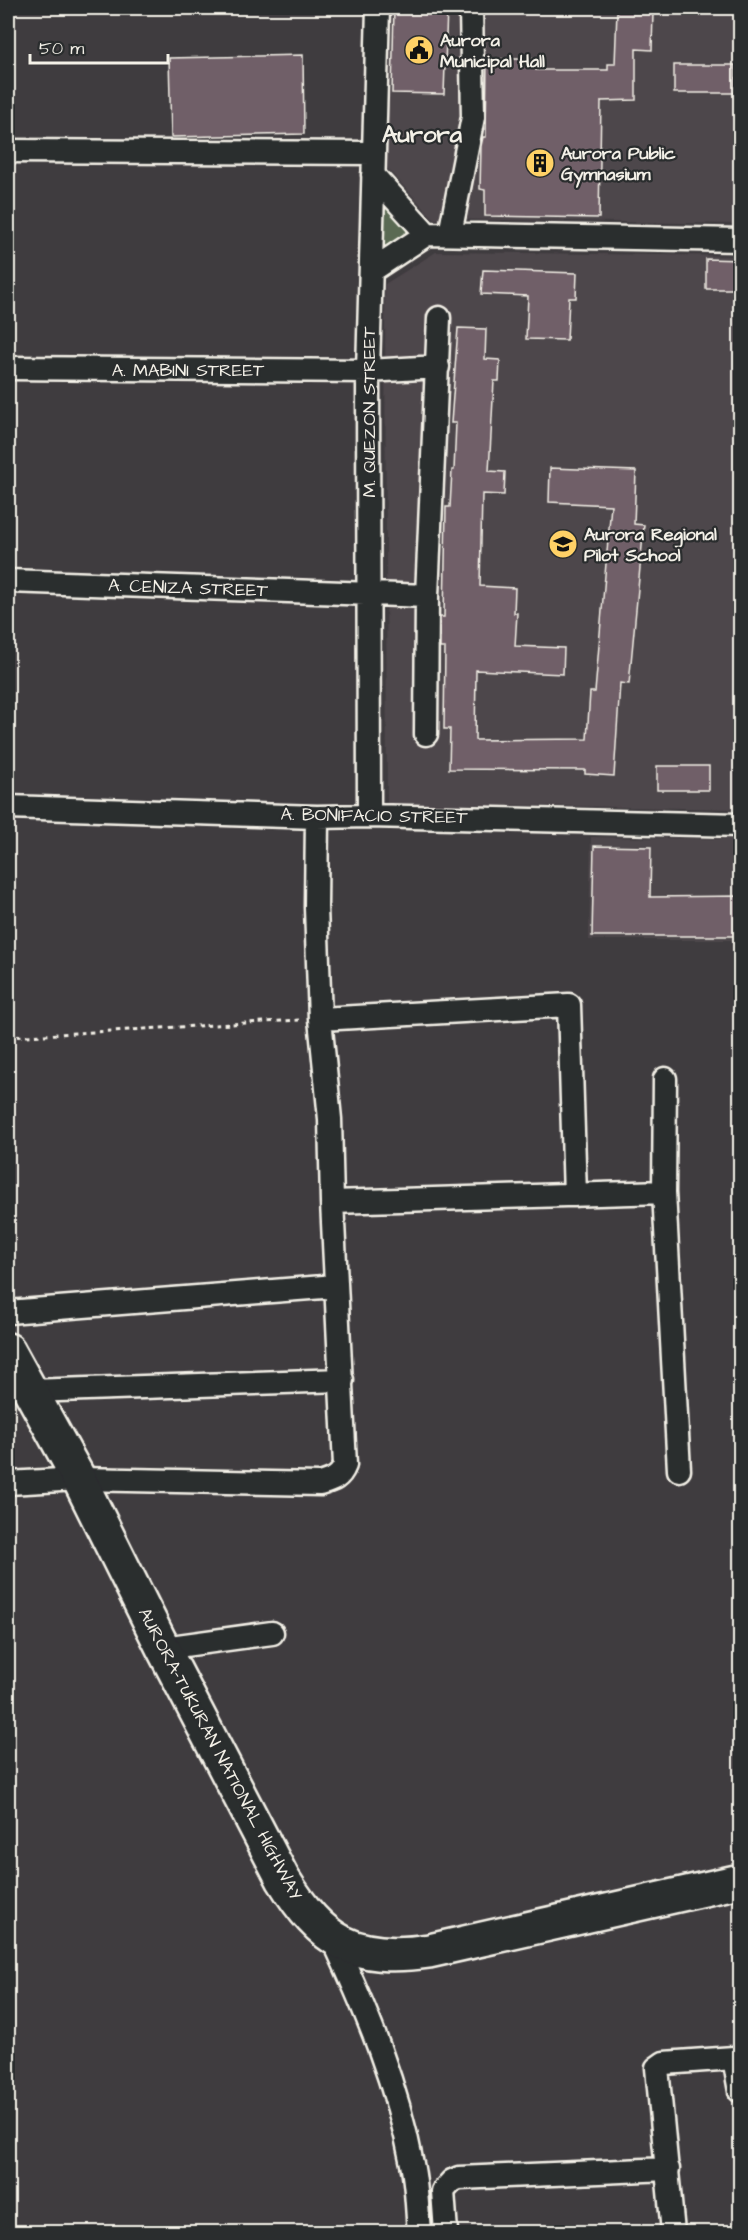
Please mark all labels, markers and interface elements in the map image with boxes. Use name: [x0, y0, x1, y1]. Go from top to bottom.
scale bar: [30, 27, 168, 65]
place label: Aurora Municipal Hall: [440, 28, 545, 74]
public building icon: Aurora Municipal Hall: [403, 34, 435, 66]
text: 50 m: [39, 36, 84, 61]
district label: Aurora: [382, 118, 463, 152]
place label: Aurora Public Gymnasium: [561, 141, 676, 188]
building icon: Aurora Public Gymnasium: [524, 147, 556, 179]
street label: M. QUEZON STREET: [357, 326, 382, 498]
street label: A. MABINI STREET: [112, 358, 265, 383]
place label: Aurora Regional Pilot School: [584, 522, 717, 568]
school or university icon: Aurora Regional Pilot School: [547, 528, 579, 560]
street label: A. CENIZA STREET: [108, 573, 269, 603]
street label: A. BONIFACIO STREET: [280, 802, 468, 830]
street label: AURORA-TUKURAN NATIONAL HIGHWAY: [132, 1603, 308, 1905]

